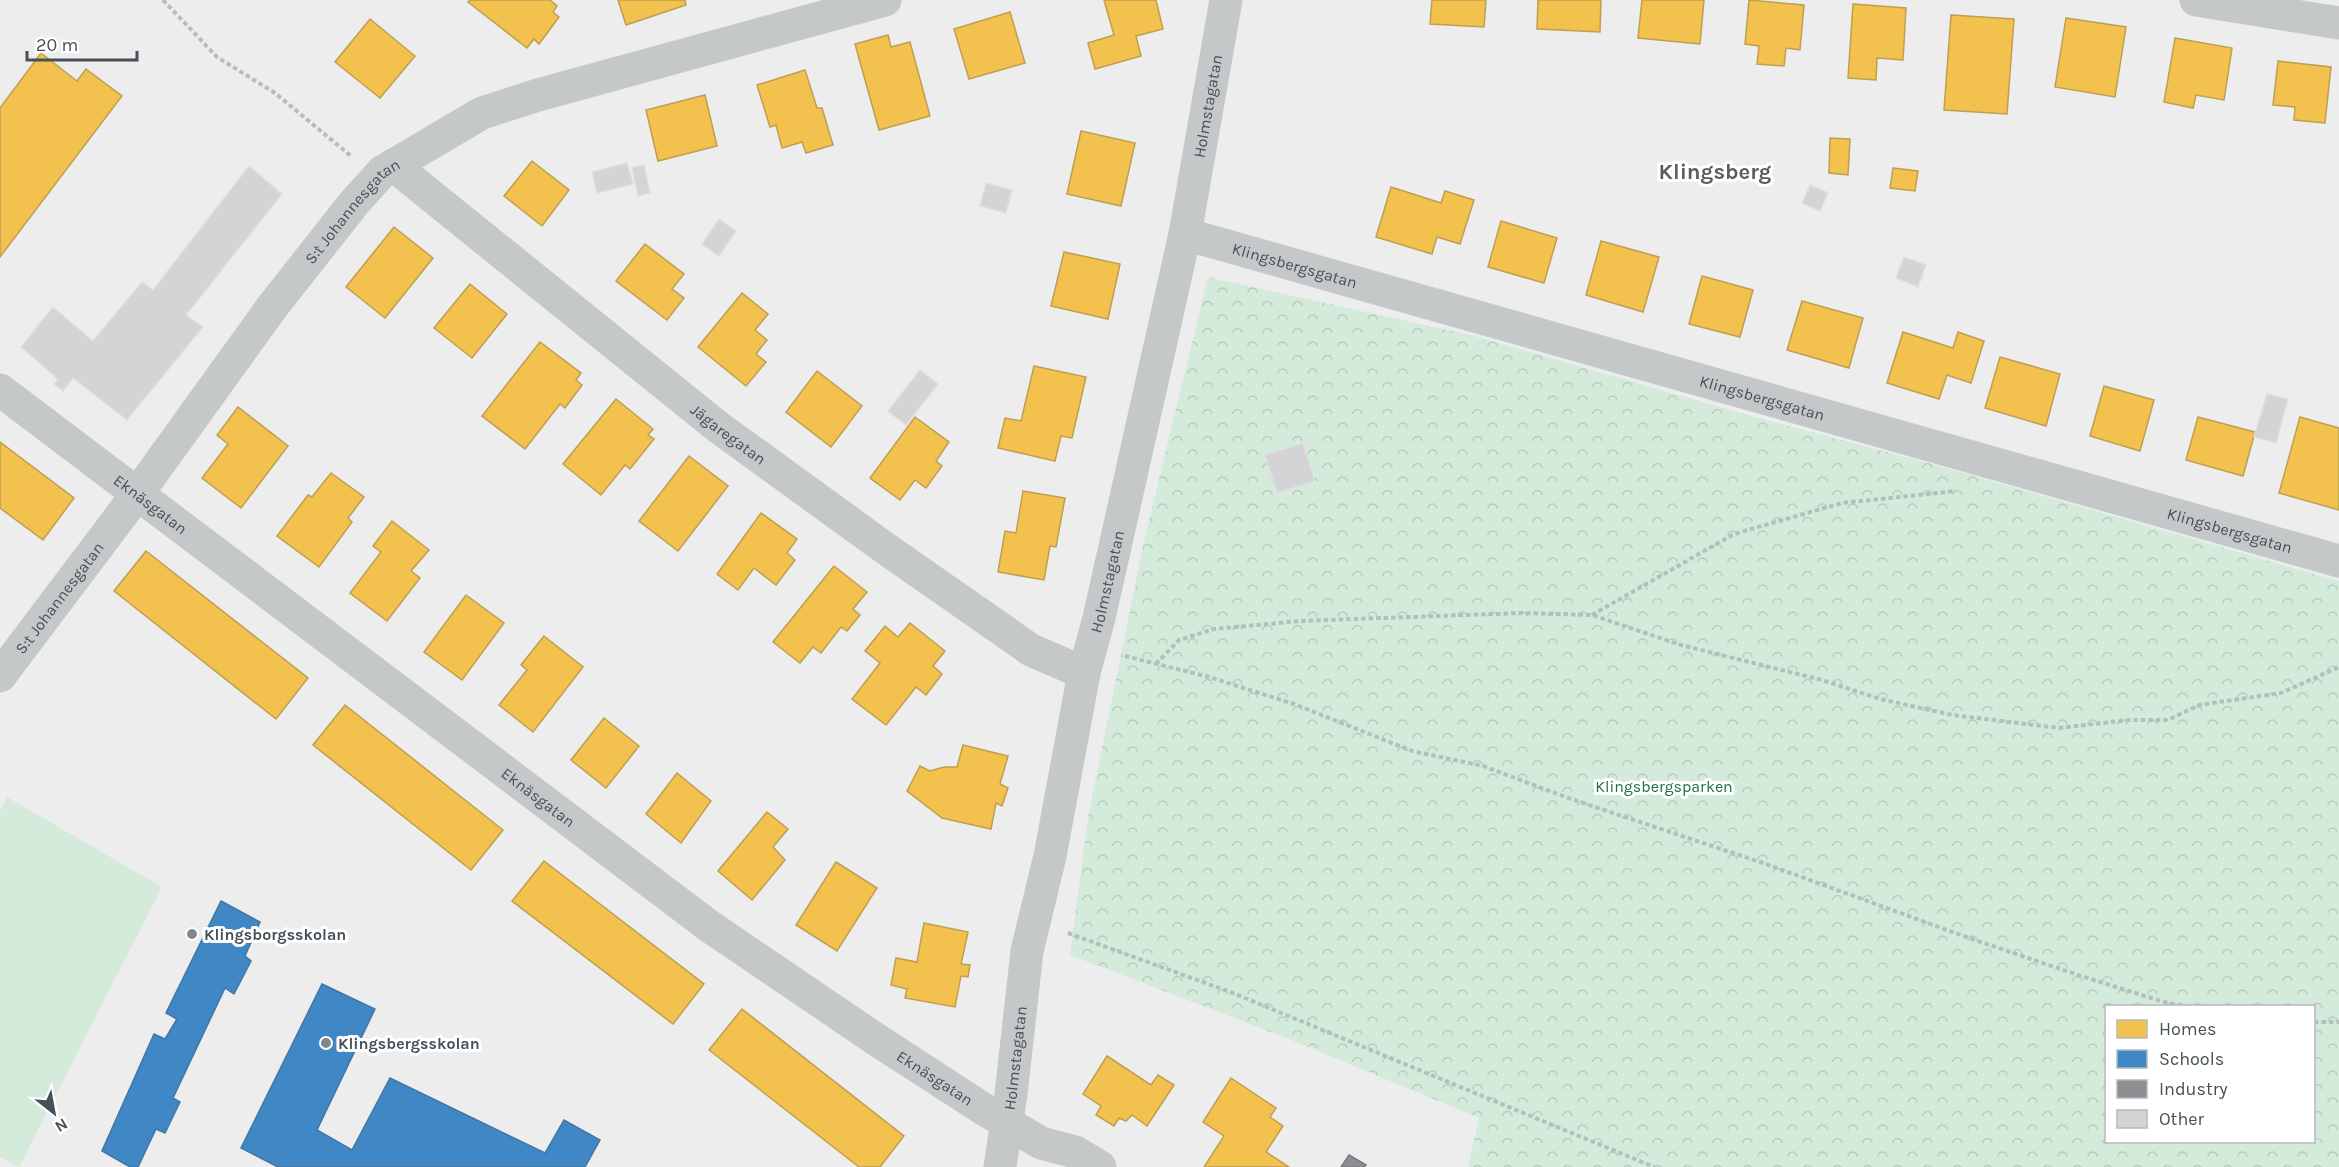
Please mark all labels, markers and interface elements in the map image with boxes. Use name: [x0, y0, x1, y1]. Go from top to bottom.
scale bar: [27, 24, 136, 62]
text: 20 m: [36, 34, 78, 56]
street label: Holmstagatan: [1189, 53, 1226, 159]
street label: S:t Johannesgatan: [300, 154, 403, 267]
district label: Klingsberg: [1659, 159, 1772, 185]
street label: Klingsbergsgatan: [1230, 238, 1359, 292]
street label: Klingsbergsgatan: [1698, 371, 1827, 424]
street label: Jägaregatan: [687, 399, 770, 468]
street label: Eknäsgatan: [110, 470, 191, 538]
street label: Klingsbergsgatan: [2165, 503, 2295, 557]
street label: Holmstagatan: [1086, 528, 1128, 635]
street label: S:t Johannesgatan: [11, 538, 107, 657]
street label: Eknäsgatan: [498, 763, 579, 831]
park label: Klingsbergsparken: [1595, 777, 1733, 796]
place label: Klingsborgsskolan: [204, 925, 346, 944]
marker: Klingsborgsskolan: [185, 927, 199, 941]
street label: Holmstagatan: [999, 1005, 1030, 1111]
legend: [2105, 1005, 2315, 1143]
text: Homes: [2159, 1018, 2216, 1040]
place label: Klingsbergsskolan: [338, 1034, 480, 1053]
marker: Klingsbergsskolan: [319, 1036, 333, 1050]
street label: Eknäsgatan: [893, 1046, 977, 1109]
text: Schools: [2159, 1048, 2224, 1070]
text: Industry: [2159, 1078, 2228, 1100]
north arrow: [24, 1083, 84, 1143]
text: Other: [2159, 1108, 2204, 1130]
text: N: [52, 1114, 71, 1137]

